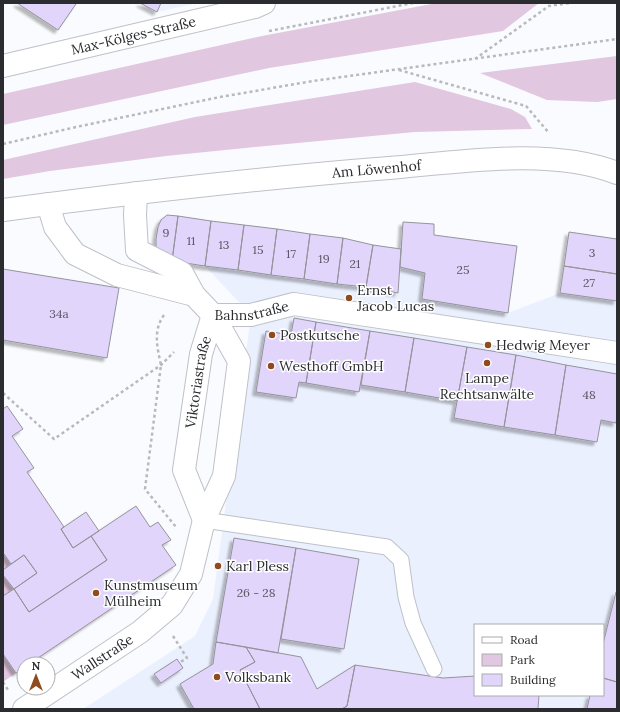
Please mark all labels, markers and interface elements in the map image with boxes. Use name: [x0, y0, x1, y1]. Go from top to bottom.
street label: Max-Kölges-Straße: [69, 12, 198, 59]
street label: Am Löwenhof: [330, 156, 423, 182]
house number: 9: [163, 225, 170, 240]
house number: 11: [187, 233, 195, 248]
house number: 13: [218, 237, 230, 252]
house number: 15: [253, 242, 263, 257]
house number: 3: [589, 245, 596, 260]
house number: 17: [286, 246, 296, 261]
house number: 19: [318, 251, 330, 266]
house number: 21: [350, 256, 360, 271]
house number: 25: [457, 262, 469, 277]
house number: 27: [583, 275, 595, 290]
place label: Ernst Jacob Lucas: [356, 281, 434, 315]
marker: Ernst Jacob Lucas: [344, 293, 354, 303]
street label: Bahnstraße: [214, 297, 291, 324]
house number: 34a: [49, 306, 69, 321]
place label: Postkutsche: [280, 326, 360, 344]
marker: Postkutsche: [267, 330, 277, 340]
street label: Viktoriastraße: [181, 333, 215, 430]
place label: Hedwig Meyer: [496, 336, 590, 354]
marker: Hedwig Meyer: [483, 340, 493, 350]
place label: Westhoff GmbH: [279, 357, 384, 375]
marker: Lampe Rechtsanwälte: [482, 358, 492, 368]
marker: Westhoff GmbH: [266, 361, 276, 371]
place label: Lampe Rechtsanwälte: [440, 369, 535, 403]
house number: 48: [582, 387, 596, 402]
place label: Karl Pless: [226, 557, 289, 575]
marker: Karl Pless: [213, 561, 223, 571]
place label: Kunstmuseum Mülheim: [104, 576, 198, 610]
house number: 26 - 28: [237, 585, 276, 600]
marker: Kunstmuseum Mülheim: [91, 588, 101, 598]
legend: [474, 624, 604, 696]
street label: Wallstraße: [68, 630, 137, 684]
text: Road: [510, 632, 538, 647]
text: Park: [510, 652, 536, 667]
north arrow: [16, 656, 56, 696]
text: N: [32, 659, 41, 673]
place label: Volksbank: [224, 668, 291, 686]
marker: Volksbank: [212, 672, 222, 682]
text: Building: [510, 672, 556, 687]

